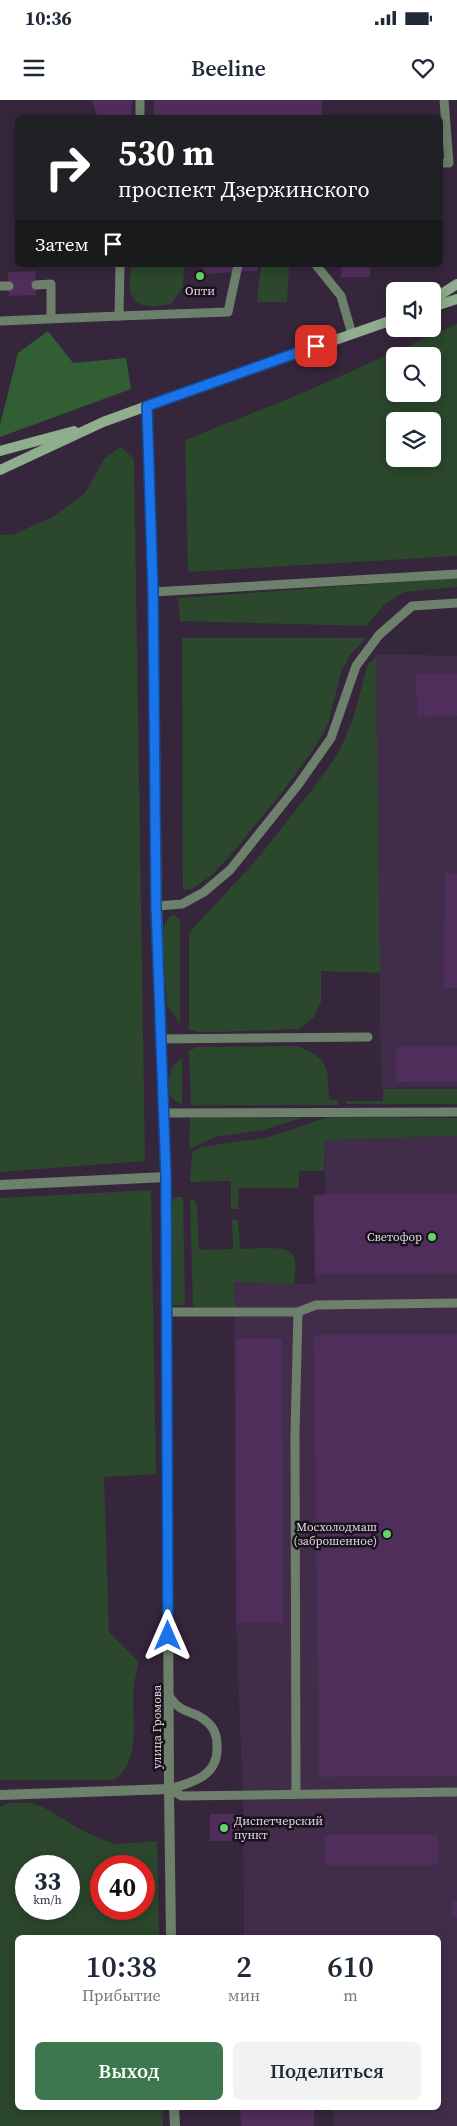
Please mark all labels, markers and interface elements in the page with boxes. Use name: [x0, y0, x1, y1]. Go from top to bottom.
text: 10:36: [25, 5, 72, 31]
text: Beeline: [191, 53, 266, 83]
icon: menu: [20, 54, 48, 82]
icon: heart: [409, 54, 437, 82]
text: 530 m: [118, 129, 214, 177]
icon: right: [35, 135, 100, 200]
text: проспект Дзержинского: [118, 174, 370, 204]
icon: arrive: [99, 230, 127, 258]
text: Затем: [35, 231, 89, 257]
marker: Опти: [194, 270, 206, 282]
map controls: [386, 282, 441, 467]
button: sound: [386, 282, 441, 337]
place label: Опти: [185, 283, 215, 299]
pin: [295, 325, 337, 367]
icon: arrive: [302, 332, 330, 360]
button: search: [386, 347, 441, 402]
button: layers: [386, 412, 441, 467]
place label: Светофор: [367, 1229, 422, 1245]
marker: Светофор: [426, 1231, 438, 1243]
place label: Мосхолодмаш (заброшенное): [294, 1519, 377, 1549]
marker: Мосхолодмаш (заброшенное): [381, 1528, 393, 1540]
position arrow: [141, 1609, 193, 1661]
street label: улица Громова: [149, 1684, 165, 1769]
place label: Диспетчерский пункт: [234, 1813, 323, 1843]
marker: Диспетчерский пункт: [218, 1822, 230, 1834]
speed limit sign: 40: [90, 1855, 155, 1920]
text: 33: [34, 1864, 61, 1898]
text: km/h: [33, 1892, 62, 1908]
text: 10:38: [86, 1946, 157, 1987]
text: 2: [236, 1946, 252, 1987]
text: 610: [327, 1946, 374, 1987]
text: Прибытие: [82, 1984, 161, 2006]
text: мин: [228, 1984, 260, 2006]
text: m: [343, 1984, 358, 2006]
button: Выход: [35, 2042, 223, 2100]
button: Поделиться: [233, 2042, 421, 2100]

